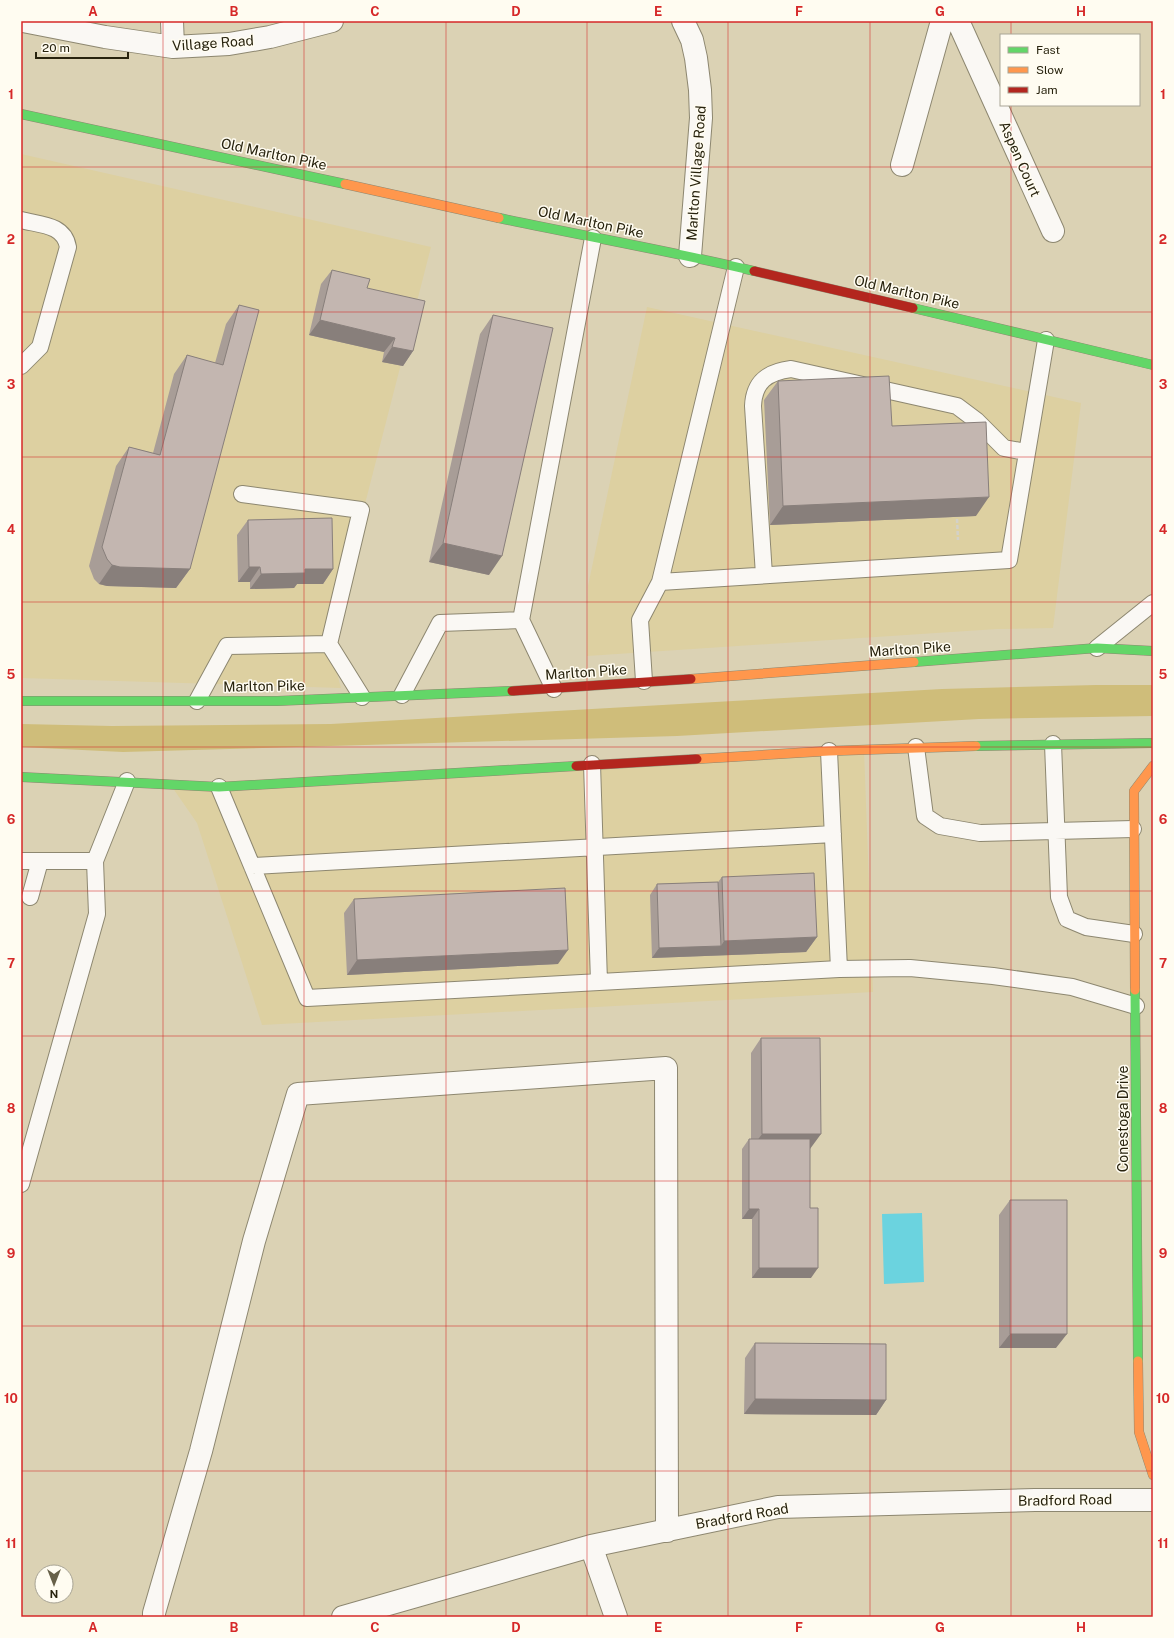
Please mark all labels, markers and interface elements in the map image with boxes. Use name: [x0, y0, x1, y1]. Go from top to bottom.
text: A: [88, 4, 98, 19]
text: B: [230, 4, 239, 19]
text: C: [370, 4, 380, 19]
text: D: [511, 4, 521, 19]
text: E: [654, 4, 662, 19]
text: F: [795, 4, 803, 19]
text: G: [935, 4, 945, 19]
text: H: [1076, 4, 1086, 19]
street label: Village Road: [172, 32, 254, 54]
scale bar: [36, 34, 128, 60]
legend: [1000, 34, 1140, 106]
text: 20 m: [42, 41, 70, 55]
text: Fast: [1036, 43, 1061, 57]
text: Slow: [1036, 63, 1064, 77]
text: Jam: [1036, 83, 1058, 97]
text: 1: [8, 87, 14, 102]
text: 1: [1160, 87, 1166, 102]
street label: Marlton Village Road: [683, 105, 709, 241]
street label: Aspen Court: [996, 119, 1044, 199]
street label: Old Marlton Pike: [220, 135, 328, 173]
street label: Old Marlton Pike: [537, 203, 645, 241]
text: 2: [7, 232, 15, 247]
text: 2: [1159, 232, 1167, 247]
street label: Old Marlton Pike: [853, 272, 961, 312]
text: 3: [7, 377, 16, 392]
text: 3: [1159, 377, 1168, 392]
text: 4: [7, 522, 16, 537]
text: 4: [1159, 522, 1168, 537]
street label: Marlton Pike: [869, 638, 951, 660]
street label: Marlton Pike: [545, 661, 627, 683]
text: 5: [7, 667, 16, 682]
text: 5: [1159, 667, 1168, 682]
street label: Marlton Pike: [223, 677, 305, 695]
text: 6: [7, 812, 16, 827]
text: 6: [1159, 812, 1168, 827]
text: 7: [7, 956, 15, 971]
text: 7: [1159, 956, 1167, 971]
street label: Conestoga Drive: [1115, 1066, 1131, 1172]
text: 8: [7, 1101, 16, 1116]
text: 8: [1159, 1101, 1168, 1116]
text: 9: [7, 1246, 15, 1261]
text: 9: [1159, 1246, 1167, 1261]
text: 10: [4, 1391, 18, 1406]
text: 10: [1156, 1391, 1170, 1406]
street label: Bradford Road: [1018, 1491, 1112, 1509]
street label: Bradford Road: [694, 1500, 790, 1532]
text: 11: [5, 1536, 17, 1551]
text: 11: [1157, 1536, 1169, 1551]
north arrow: [34, 1564, 74, 1604]
text: N: [50, 1588, 58, 1600]
text: A: [88, 1620, 98, 1635]
text: B: [230, 1620, 239, 1635]
text: C: [370, 1620, 380, 1635]
text: D: [511, 1620, 521, 1635]
text: E: [654, 1620, 662, 1635]
text: F: [795, 1620, 803, 1635]
text: G: [935, 1620, 945, 1635]
text: H: [1076, 1620, 1086, 1635]

